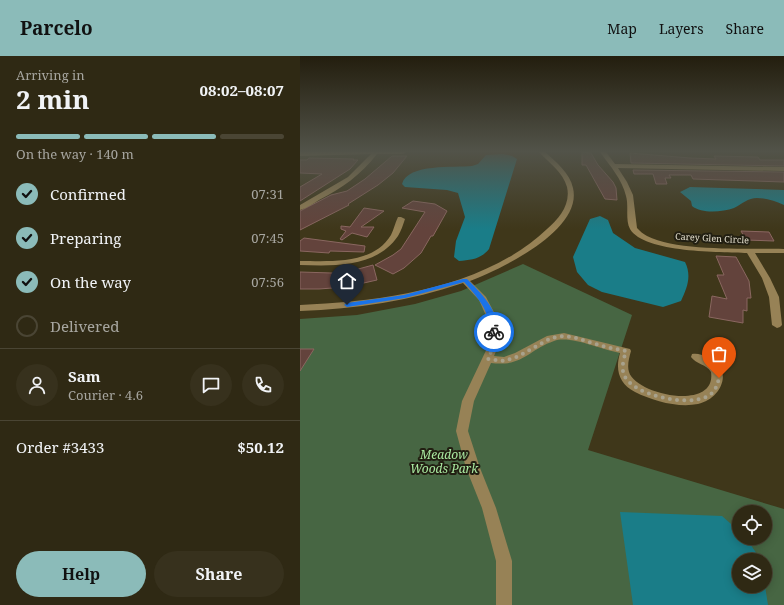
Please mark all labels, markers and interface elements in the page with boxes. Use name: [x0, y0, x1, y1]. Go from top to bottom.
text: Parcelo: [20, 15, 93, 41]
text: Map: [607, 19, 637, 38]
text: Layers: [659, 19, 704, 38]
text: Share: [726, 19, 764, 38]
text: Arriving in: [16, 66, 85, 84]
text: 08:02–08:07: [200, 80, 284, 100]
text: 2 min: [16, 81, 90, 117]
text: On the way · 140 m: [16, 145, 134, 163]
icon: check: [16, 183, 38, 205]
text: Confirmed: [50, 184, 126, 204]
text: 07:31: [251, 185, 284, 203]
icon: check: [16, 227, 38, 249]
text: Preparing: [50, 228, 121, 248]
text: 07:45: [251, 229, 284, 247]
street label: Carey Glen Circle: [675, 230, 749, 246]
pin: [330, 264, 364, 305]
icon: home: [336, 270, 358, 292]
icon: check: [16, 271, 38, 293]
text: On the way: [50, 272, 131, 292]
text: 07:56: [251, 273, 284, 291]
courier: [474, 312, 514, 352]
text: Delivered: [50, 316, 119, 336]
icon: bike: [483, 321, 505, 343]
pin: [702, 337, 736, 378]
icon: bag: [708, 343, 730, 365]
button: person: [16, 364, 58, 406]
button: chat: [190, 364, 232, 406]
button: phone: [242, 364, 284, 406]
text: Sam: [68, 366, 100, 386]
text: Courier · 4.6: [68, 386, 143, 404]
text: Order #3433: [16, 437, 104, 457]
text: $50.12: [237, 437, 284, 457]
park label: Meadow Woods Park: [410, 446, 479, 477]
map controls: [732, 505, 772, 593]
button: locate: [732, 505, 772, 545]
button: Help: [16, 551, 146, 597]
button: Share: [154, 551, 284, 597]
button: layers: [732, 553, 772, 593]

